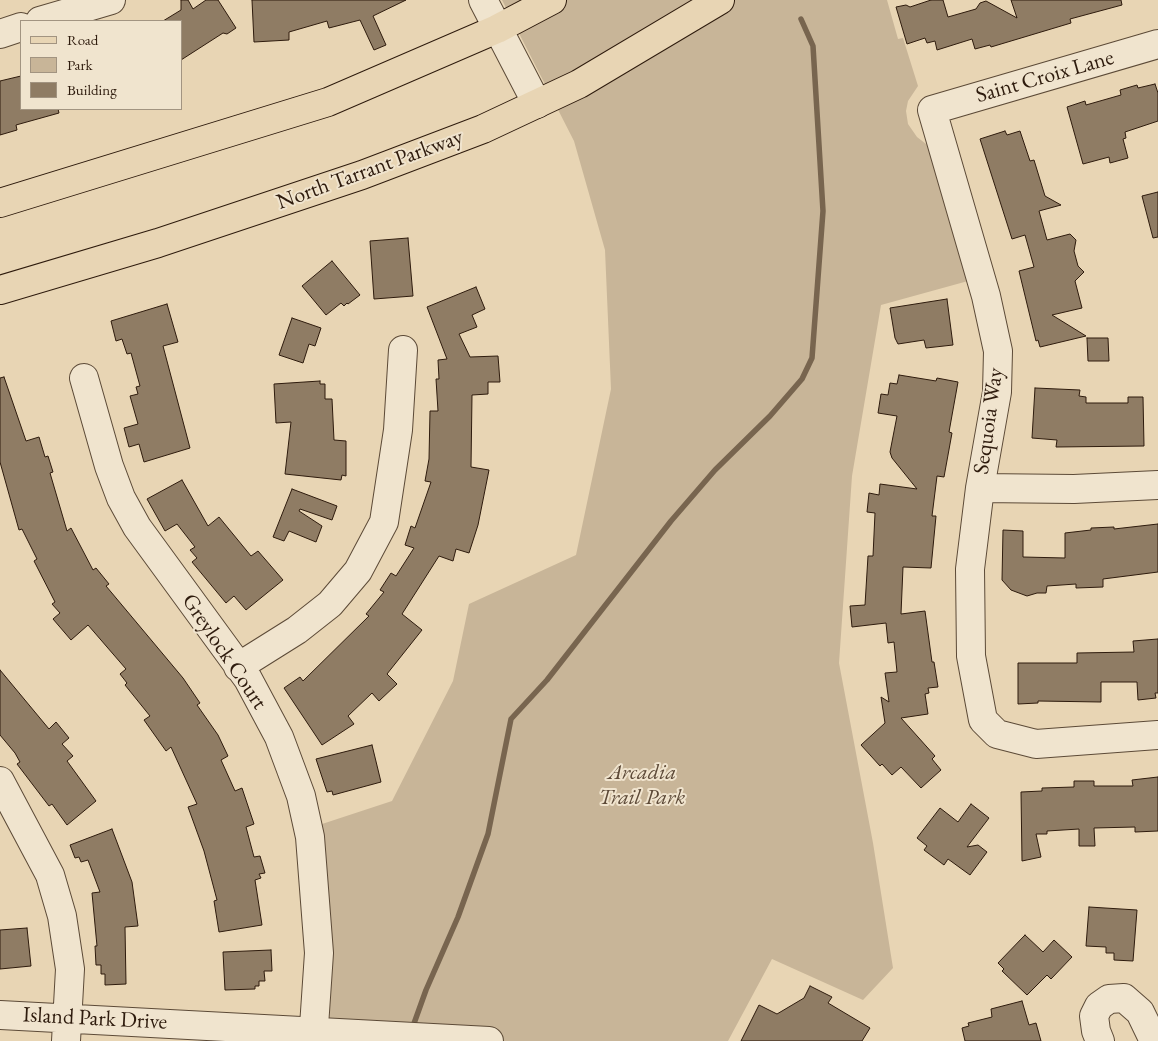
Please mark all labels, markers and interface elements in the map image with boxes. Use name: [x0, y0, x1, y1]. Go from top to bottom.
legend: [20, 20, 182, 110]
text: Road: [67, 30, 98, 49]
street label: Saint Croix Lane: [973, 45, 1117, 109]
text: Park: [67, 55, 93, 74]
text: Building: [67, 80, 117, 99]
street label: North Tarrant Parkway: [273, 124, 467, 216]
street label: Sequoia Way: [968, 366, 1010, 476]
street label: Greylock Court: [176, 589, 272, 715]
park label: Arcadia Trail Park: [599, 760, 685, 811]
street label: Island Park Drive: [22, 1002, 168, 1036]

